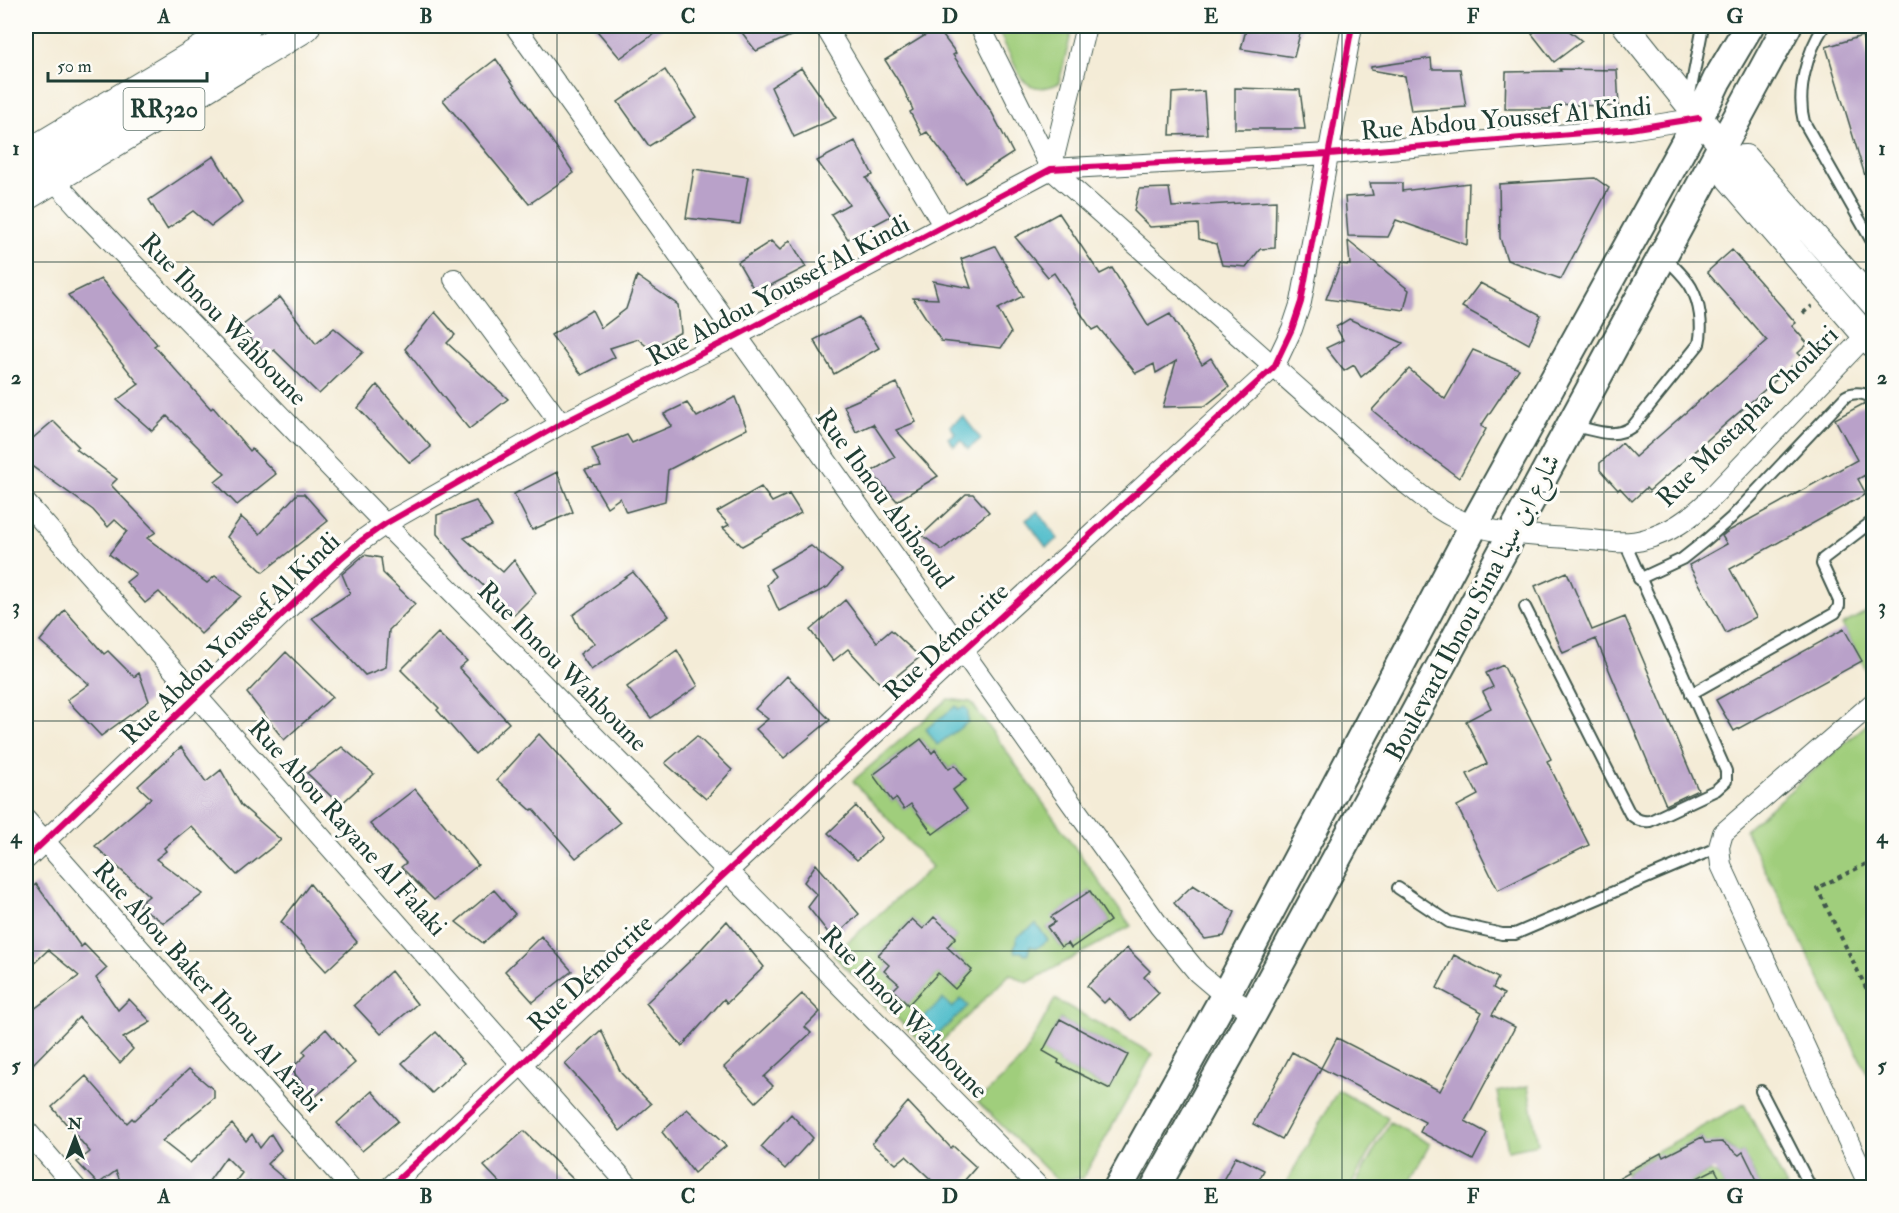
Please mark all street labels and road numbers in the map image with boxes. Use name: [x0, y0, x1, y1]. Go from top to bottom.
road number: RR320: [124, 88, 204, 130]
street label: Rue Abdou Youssef Al Kindi: [1359, 90, 1653, 148]
street label: Rue Abdou Youssef Al Kindi: [642, 208, 915, 374]
street label: Rue Ibnou Wahboune: [133, 227, 314, 413]
street label: Rue Mostapha Choukri: [1650, 319, 1846, 515]
street label: Rue Ibnou Abibaoud: [808, 402, 960, 595]
street label: Boulevard Ibnou Sina شارع ابن سينا: [1378, 448, 1572, 769]
street label: Rue Abdou Youssef Al Kindi: [114, 526, 347, 752]
street label: Rue Ibnou Wahboune: [471, 575, 654, 759]
street label: Rue Démocrite: [878, 576, 1016, 708]
street label: Rue Abou Rayane Al Falaki: [241, 712, 453, 943]
street label: Rue Abou Baker Ibnou Al Arabi: [86, 854, 329, 1119]
street label: Rue Démocrite: [522, 908, 660, 1040]
street label: Rue Ibnou Wahboune: [814, 920, 995, 1106]

